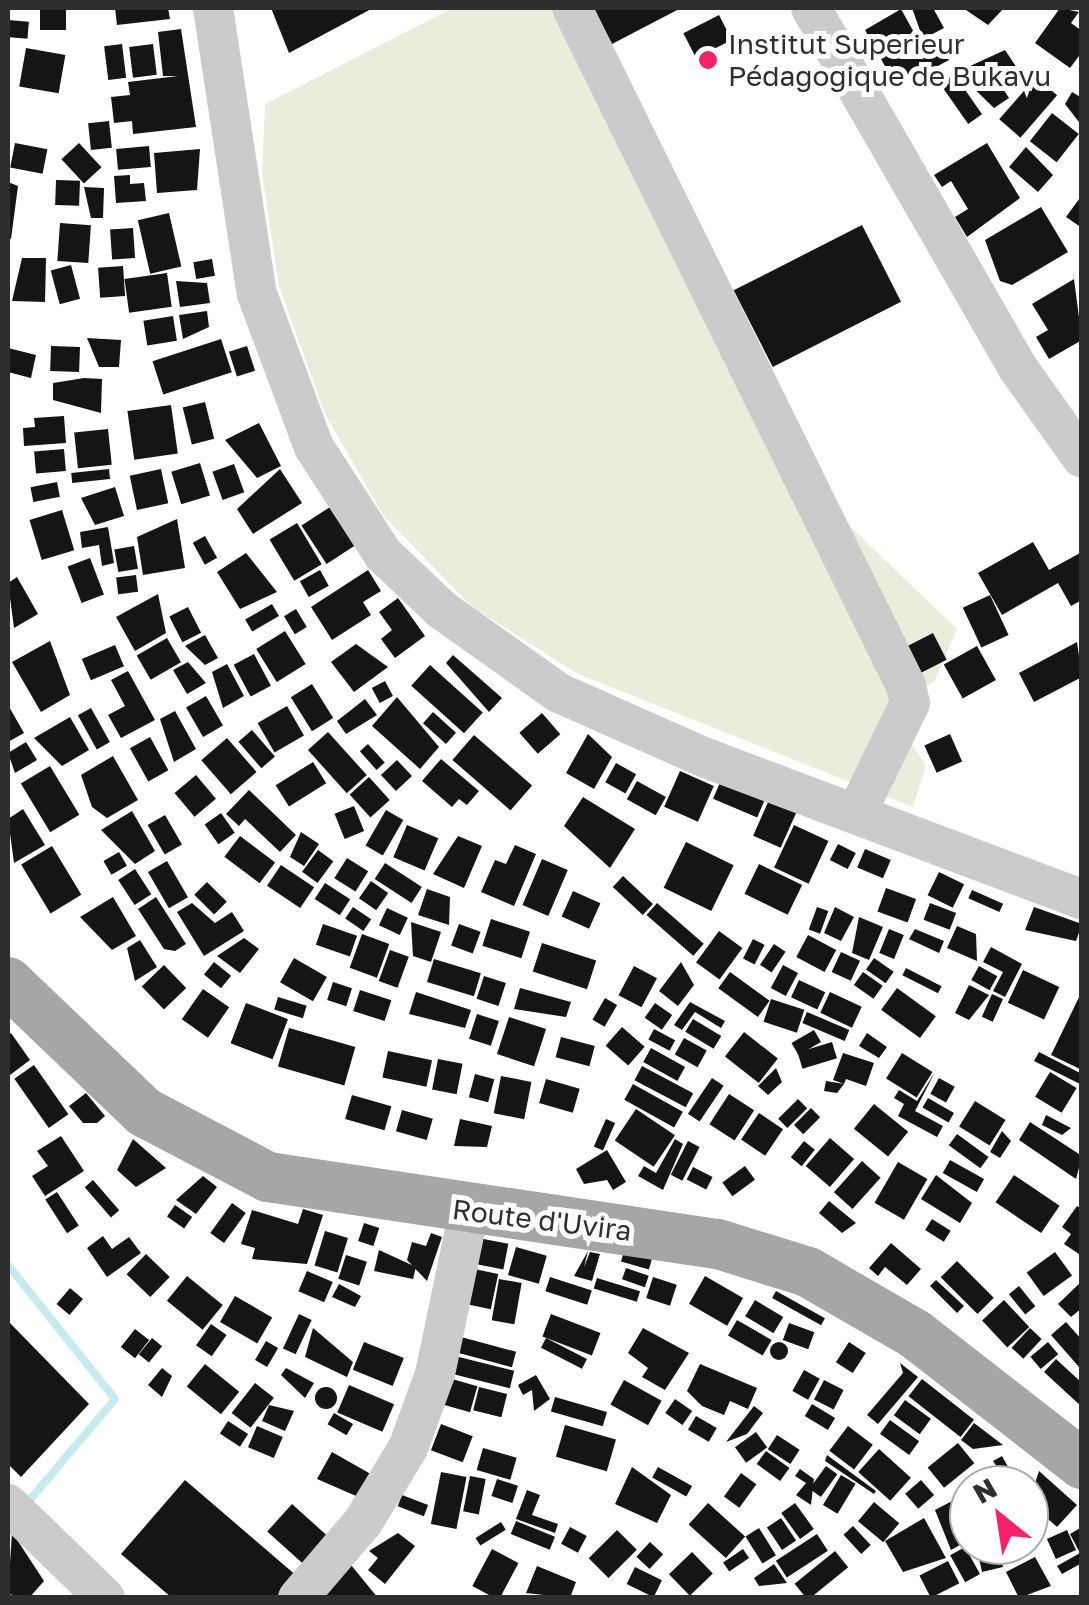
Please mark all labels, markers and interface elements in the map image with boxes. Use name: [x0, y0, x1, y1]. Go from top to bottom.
place label: Institut Superieur Pédagogique de Bukavu: [728, 27, 1051, 93]
marker: Institut Superieur Pédagogique de Bukavu: [697, 49, 719, 71]
street label: Route d'Uvira: [450, 1192, 634, 1248]
north arrow: [949, 1465, 1049, 1565]
text: N: [967, 1471, 1002, 1510]

